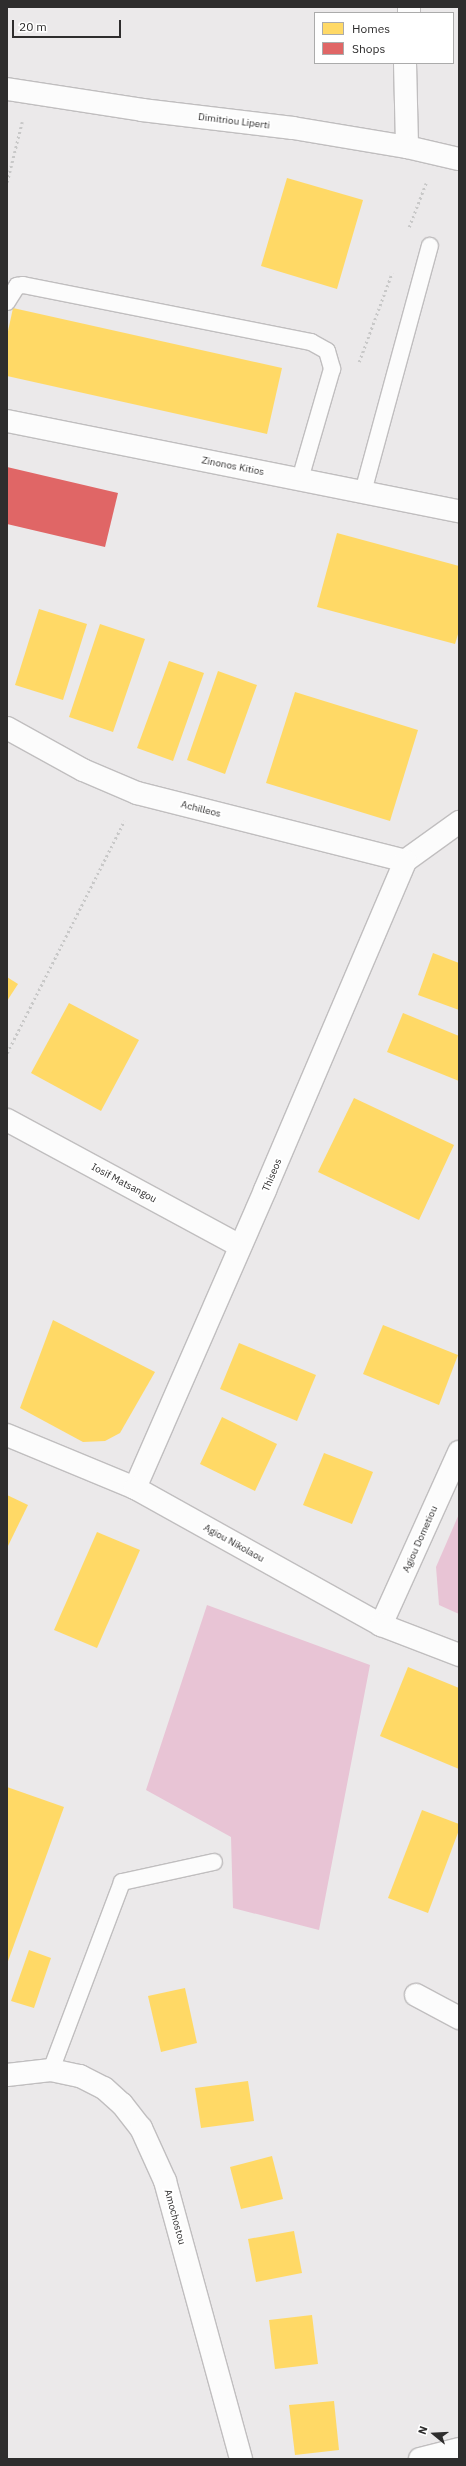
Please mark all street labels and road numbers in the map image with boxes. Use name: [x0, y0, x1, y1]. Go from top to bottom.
street label: Dimitriou Liperti: [197, 111, 271, 131]
street label: Zinonos Kitios: [201, 454, 265, 478]
street label: Achilleos: [180, 798, 222, 820]
street label: Thiseos: [260, 1157, 284, 1193]
street label: Iosif Matsangou: [89, 1161, 159, 1205]
street label: Agiou Dometiou: [400, 1504, 440, 1574]
street label: Agiou Nikolaou: [202, 1521, 266, 1565]
street label: Amochostou: [162, 2188, 188, 2246]

